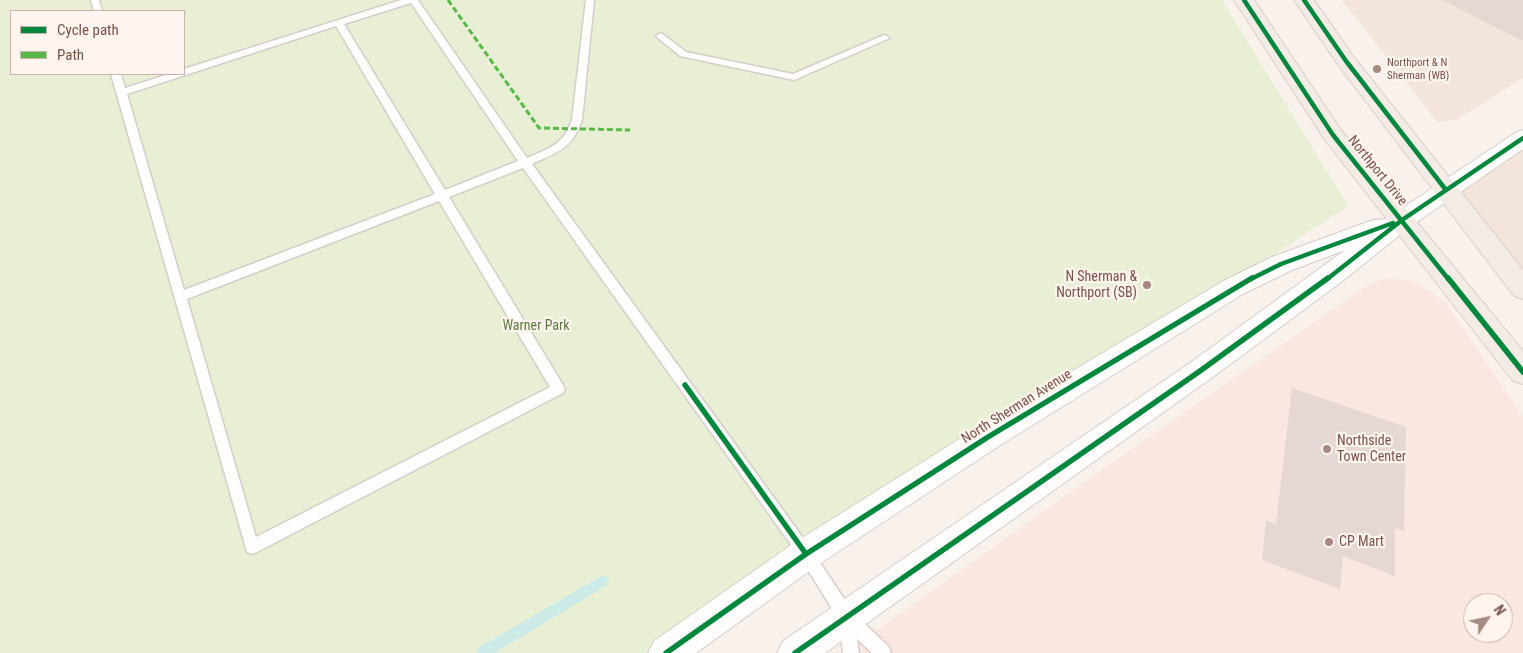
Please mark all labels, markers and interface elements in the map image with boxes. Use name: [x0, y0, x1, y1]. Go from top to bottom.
legend: [10, 10, 185, 75]
text: Cycle path: [57, 21, 119, 39]
text: Path: [57, 46, 84, 64]
place label: Northport & N Sherman (WB): [1387, 56, 1449, 82]
marker: Northport & N Sherman (WB): [1371, 63, 1383, 75]
street label: Northport Drive: [1344, 133, 1410, 209]
place label: N Sherman & Northport (SB): [1056, 269, 1137, 302]
marker: N Sherman & Northport (SB): [1141, 279, 1153, 291]
park label: Warner Park: [502, 318, 570, 334]
street label: North Sherman Avenue: [959, 366, 1075, 448]
place label: Northside Town Center: [1337, 433, 1406, 466]
marker: Northside Town Center: [1321, 443, 1333, 455]
place label: CP Mart: [1339, 534, 1384, 550]
marker: CP Mart: [1323, 536, 1335, 548]
north arrow: [1463, 593, 1513, 643]
text: N: [1491, 602, 1509, 618]

